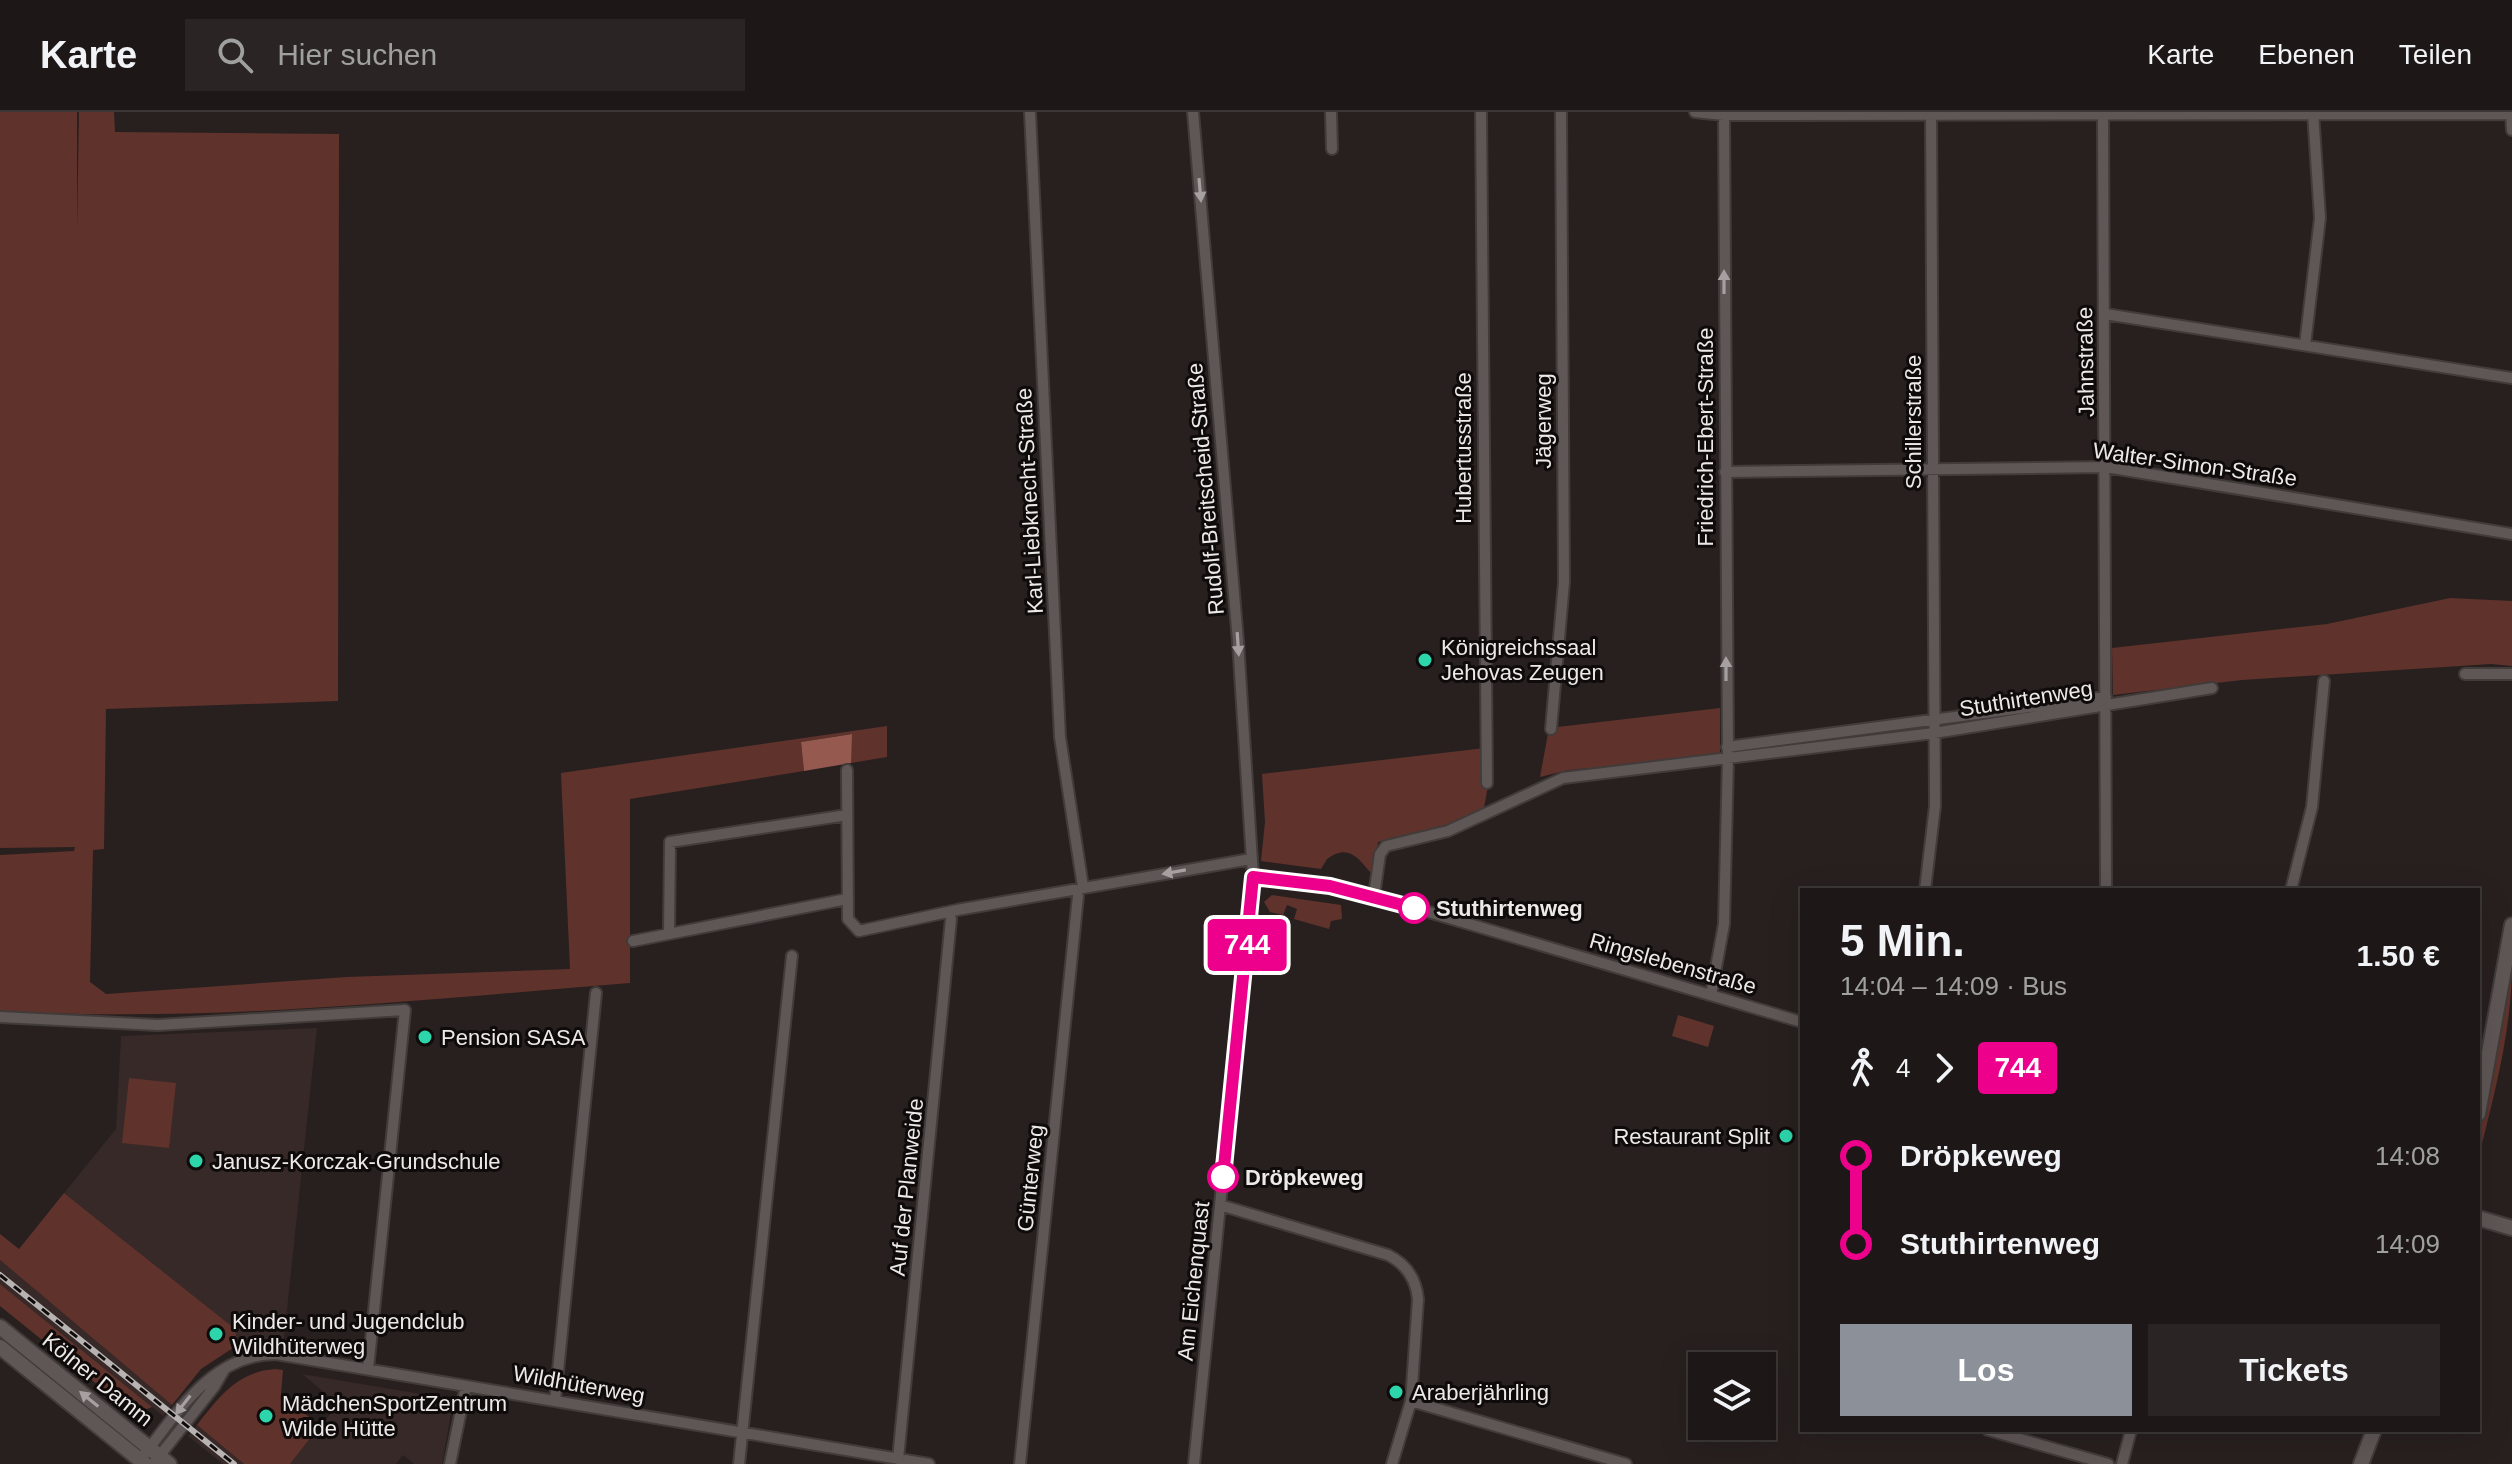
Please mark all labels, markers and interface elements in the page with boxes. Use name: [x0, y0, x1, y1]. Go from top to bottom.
search box: [185, 19, 745, 91]
icon: search: [213, 33, 257, 77]
text: Karte: [40, 34, 137, 76]
text: Hier suchen: [277, 38, 437, 71]
text: Karte: [2147, 39, 2214, 70]
text: Ebenen: [2258, 39, 2355, 70]
text: Teilen: [2399, 39, 2472, 70]
one-way arrow: [1194, 178, 1207, 203]
one-way arrow: [1718, 269, 1730, 294]
street label: Jahnstraße: [2072, 307, 2099, 417]
street label: Friedrich-Ebert-Straße: [1693, 328, 1718, 546]
street label: Schillerstraße: [1901, 355, 1926, 489]
street label: Rudolf-Breitscheid-Straße: [1182, 362, 1229, 616]
street label: Hubertusstraße: [1451, 372, 1476, 524]
street label: Jägerweg: [1531, 373, 1556, 469]
street label: Karl-Liebknecht-Straße: [1011, 387, 1048, 615]
street label: Walter-Simon-Straße: [2091, 438, 2299, 491]
one-way arrow: [1232, 632, 1245, 657]
place label: Königreichssaal Jehovas Zeugen: [1441, 635, 1604, 685]
marker: Königreichssaal Jehovas Zeugen: [1416, 651, 1434, 669]
one-way arrow: [1719, 656, 1732, 681]
street label: Stuthirtenweg: [1958, 676, 2094, 721]
one-way arrow: [1161, 866, 1186, 878]
marker: Stuthirtenweg: [1399, 893, 1429, 923]
place label: Stuthirtenweg: [1436, 896, 1583, 921]
text: 5 Min.: [1840, 916, 1965, 965]
line badge: 744: [1201, 919, 1293, 971]
street label: Ringslebenstraße: [1587, 928, 1759, 999]
text: 744: [1224, 929, 1270, 960]
text: 1.50 €: [2357, 939, 2440, 972]
text: 14:04 – 14:09 · Bus: [1840, 971, 2067, 1001]
place label: Pension SASA: [441, 1025, 586, 1050]
marker: Pension SASA: [416, 1028, 434, 1046]
icon: walk: [1840, 1046, 1884, 1090]
icon: forward: [1922, 1046, 1966, 1090]
text: 744: [1994, 1052, 2041, 1083]
text: 4: [1896, 1053, 1910, 1083]
street label: Auf der Planweide: [885, 1097, 928, 1277]
street label: Günterweg: [1012, 1123, 1049, 1233]
place label: Restaurant Split: [1613, 1124, 1770, 1149]
marker: Restaurant Split: [1777, 1127, 1795, 1145]
text: Dröpkeweg: [1900, 1139, 2062, 1172]
text: 14:08: [2375, 1141, 2440, 1171]
place label: Janusz-Korczak-Grundschule: [212, 1149, 501, 1174]
marker: Janusz-Korczak-Grundschule: [187, 1152, 205, 1170]
marker: Dröpkeweg: [1208, 1162, 1238, 1192]
place label: Dröpkeweg: [1245, 1165, 1364, 1190]
street label: Am Eichenquast: [1173, 1200, 1214, 1362]
text: Stuthirtenweg: [1900, 1227, 2100, 1260]
text: 14:09: [2375, 1229, 2440, 1259]
place label: Kinder- und Jugendclub Wildhüterweg: [232, 1309, 464, 1359]
button: Los: [1840, 1324, 2132, 1416]
button: Tickets: [2148, 1324, 2440, 1416]
marker: Kinder- und Jugendclub Wildhüterweg: [207, 1325, 225, 1343]
street label: Kölner Damm: [38, 1327, 158, 1431]
map controls: [1688, 1352, 1776, 1440]
button: layers: [1688, 1352, 1776, 1440]
street label: Wildhüterweg: [511, 1361, 647, 1408]
place label: Araberjährling: [1412, 1380, 1549, 1405]
marker: Araberjährling: [1387, 1383, 1405, 1401]
one-way arrow: [79, 1391, 99, 1408]
place label: MädchenSportZentrum Wilde Hütte: [282, 1391, 507, 1441]
one-way arrow: [176, 1395, 192, 1415]
marker: MädchenSportZentrum Wilde Hütte: [257, 1407, 275, 1425]

